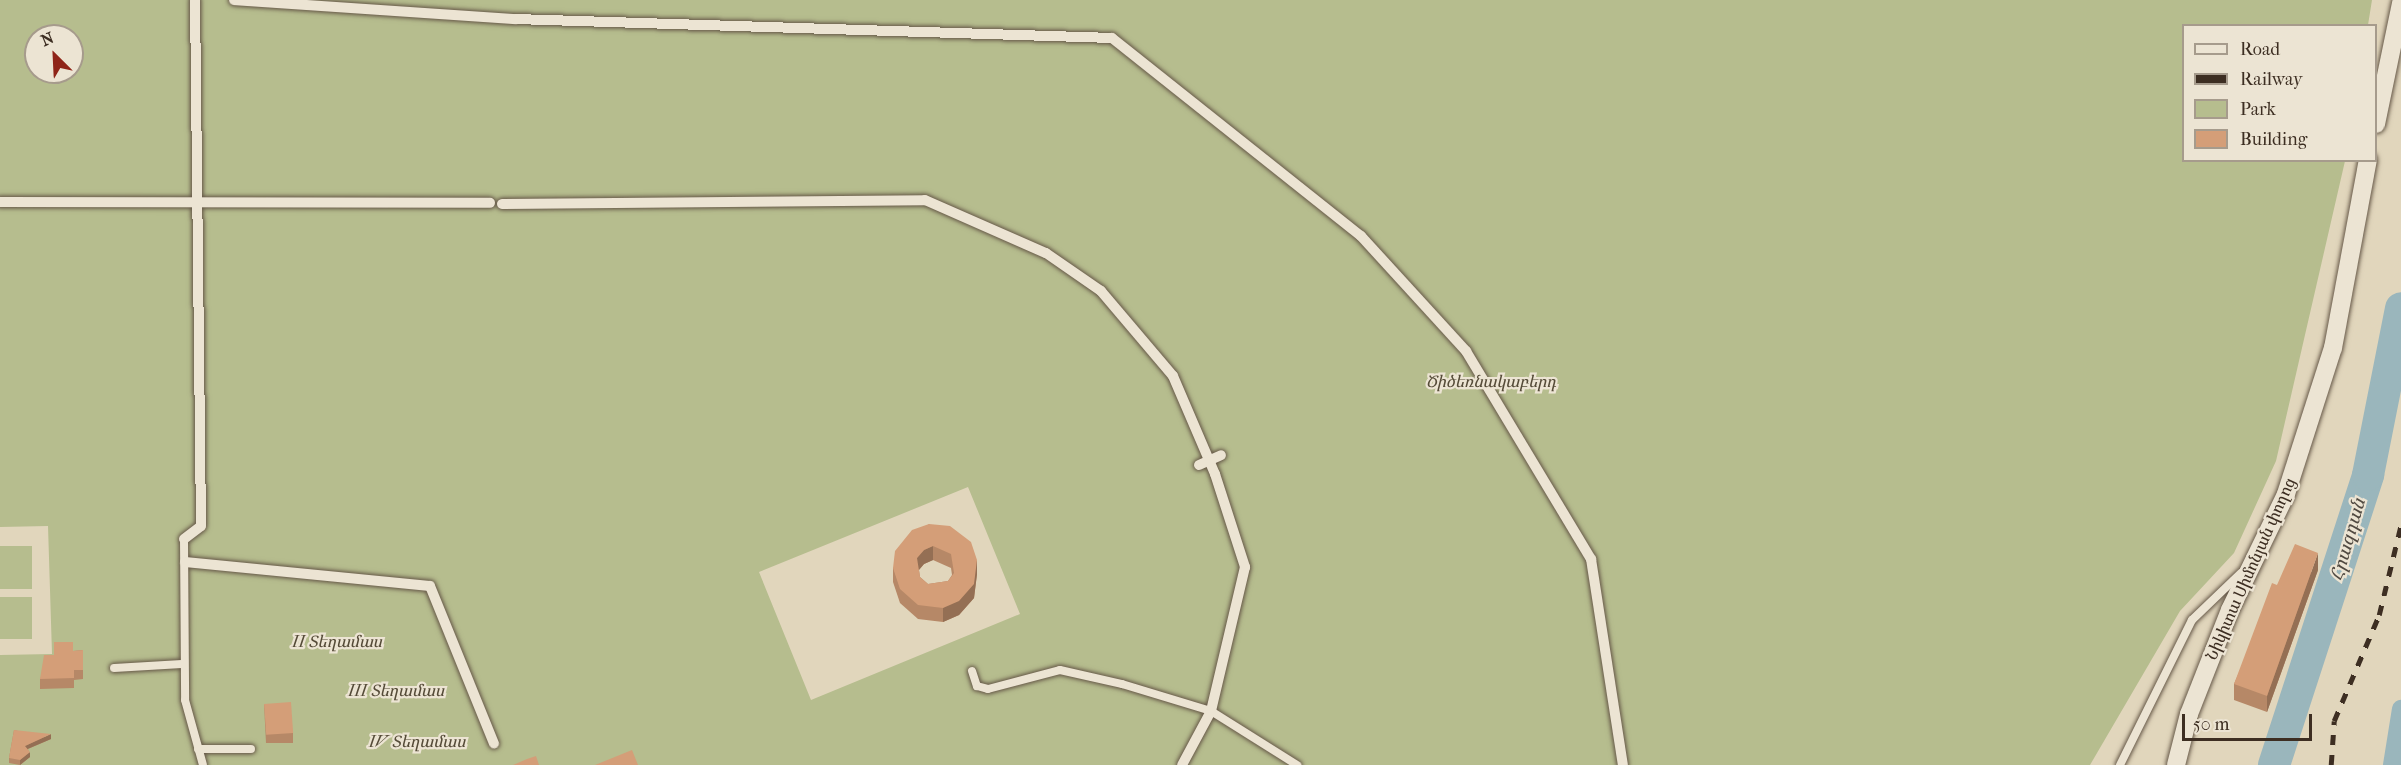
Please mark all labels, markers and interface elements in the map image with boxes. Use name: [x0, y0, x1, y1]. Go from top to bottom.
north arrow: [24, 24, 84, 84]
legend: [2182, 24, 2377, 162]
text: N: [38, 28, 57, 50]
text: Road: [2240, 39, 2280, 60]
text: Railway: [2240, 69, 2303, 90]
text: Park: [2240, 99, 2276, 120]
text: Building: [2240, 129, 2307, 150]
park label: Ծիծեռնակաբերդ: [1426, 372, 1556, 392]
street label: Նիկիտա Սիմոնյան փողոց: [2202, 475, 2300, 663]
water label: Հրազդան: [2327, 496, 2371, 584]
park label: II Տեղամաս: [292, 632, 382, 652]
park label: III Տեղամաս: [348, 681, 444, 701]
scale bar: [2185, 702, 2316, 740]
text: 50 m: [2193, 714, 2229, 735]
park label: IV Տեղամաս: [369, 732, 465, 752]

